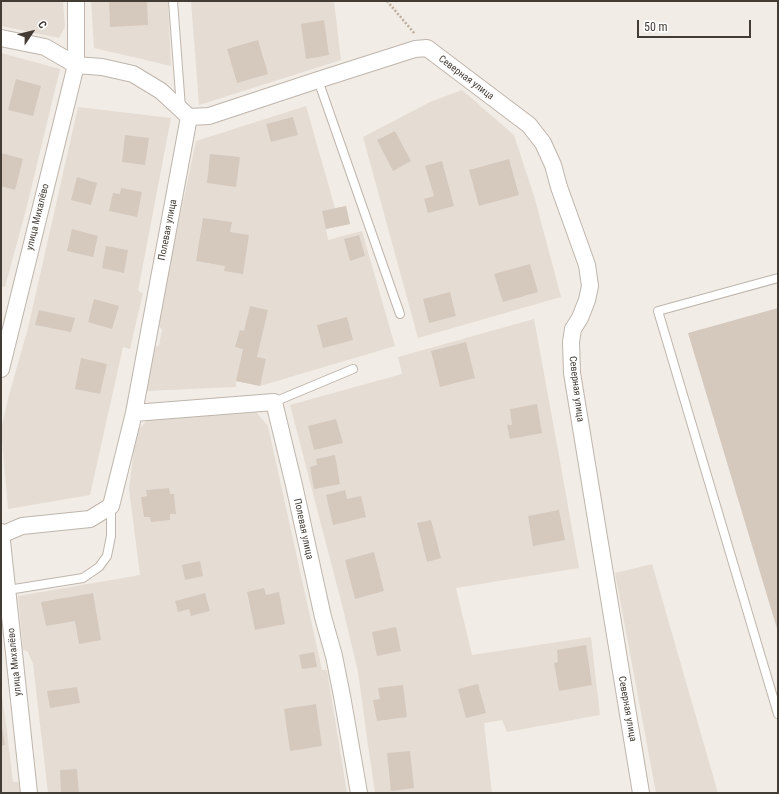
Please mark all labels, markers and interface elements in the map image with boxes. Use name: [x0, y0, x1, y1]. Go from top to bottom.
north arrow: [12, 12, 52, 52]
scale bar: [639, 12, 753, 38]
text: С: [35, 19, 49, 31]
text: 50 m: [644, 20, 668, 34]
street label: Северная улица: [436, 53, 496, 103]
street label: улица Михалёво: [24, 182, 52, 252]
street label: Полевая улица: [156, 198, 180, 262]
street label: Северная улица: [566, 355, 586, 423]
street label: Полевая улица: [291, 497, 315, 561]
street label: улица Михалёво: [5, 627, 25, 697]
street label: Северная улица: [615, 675, 639, 743]

